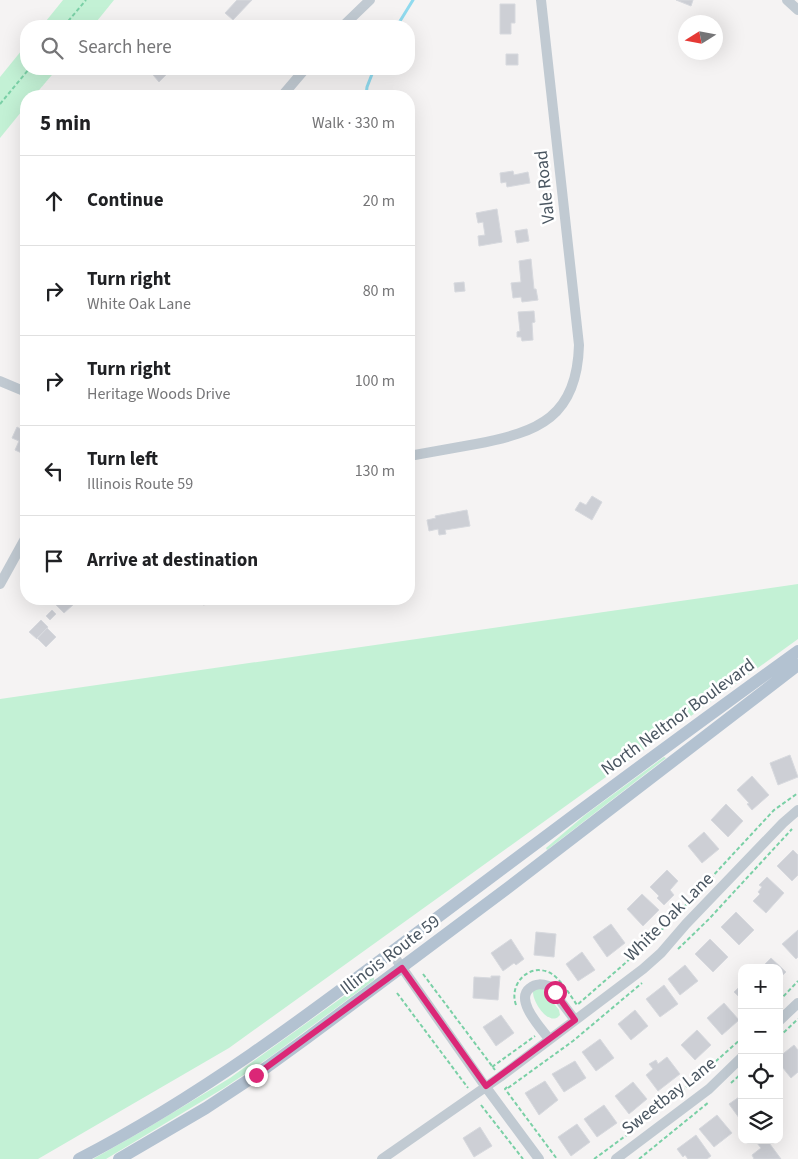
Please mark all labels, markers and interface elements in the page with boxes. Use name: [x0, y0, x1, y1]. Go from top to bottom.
north arrow: [678, 15, 723, 60]
search box: [20, 20, 415, 75]
icon: search: [38, 34, 66, 62]
text: Search here: [78, 34, 172, 61]
text: 5 min: [40, 108, 91, 138]
text: Walk · 330 m: [312, 112, 395, 134]
street label: Vale Road: [529, 149, 561, 225]
icon: ahead: [40, 187, 68, 215]
text: Continue: [87, 187, 164, 214]
text: 20 m: [363, 190, 395, 212]
text: Turn right: [87, 266, 171, 293]
icon: right: [40, 277, 68, 305]
text: 80 m: [363, 280, 395, 302]
text: White Oak Lane: [87, 293, 191, 315]
text: Turn right: [87, 356, 171, 383]
icon: right: [40, 367, 68, 395]
text: 100 m: [355, 370, 395, 392]
text: Heritage Woods Drive: [87, 383, 230, 405]
text: Turn left: [87, 446, 158, 473]
icon: left: [40, 457, 68, 485]
text: 130 m: [355, 460, 395, 482]
text: Illinois Route 59: [87, 473, 193, 495]
icon: arrive: [40, 547, 68, 575]
text: Arrive at destination: [87, 547, 258, 574]
street label: North Neltnor Boulevard: [596, 653, 760, 781]
street label: White Oak Lane: [619, 867, 719, 967]
street label: Illinois Route 59: [335, 909, 445, 1001]
map controls: [738, 964, 783, 1144]
button: +: [738, 964, 783, 1009]
route start: [544, 981, 567, 1004]
button: −: [738, 1009, 783, 1054]
street label: Sweetbay Lane: [617, 1051, 722, 1141]
button: locate: [738, 1054, 783, 1099]
route end: [245, 1064, 268, 1087]
button: layers: [738, 1099, 783, 1144]

